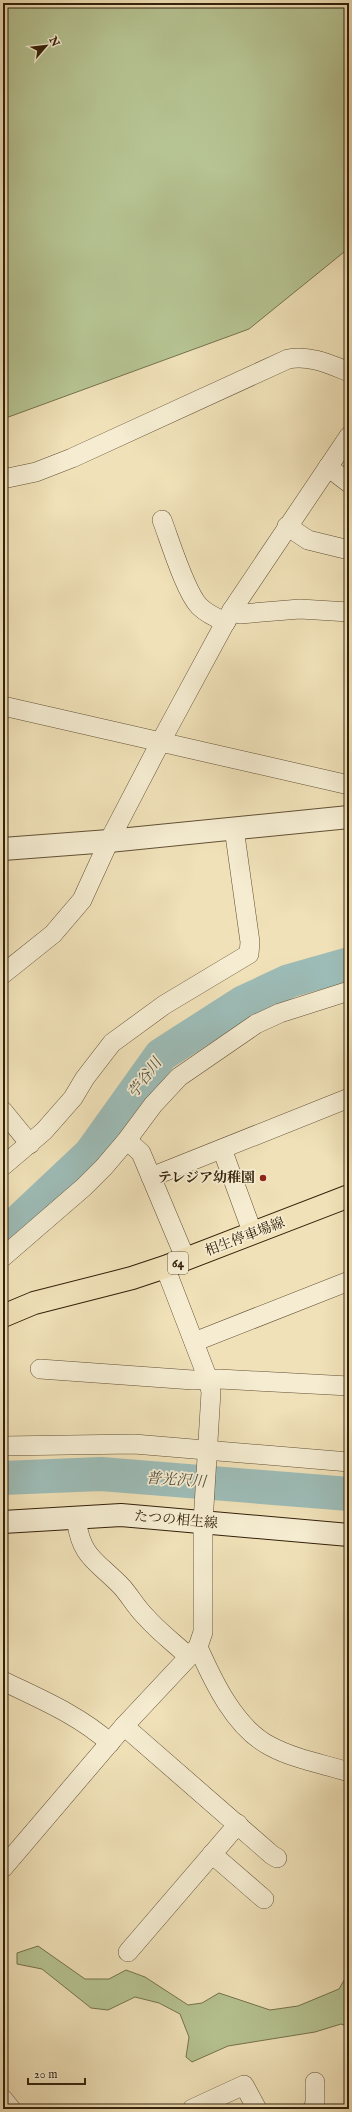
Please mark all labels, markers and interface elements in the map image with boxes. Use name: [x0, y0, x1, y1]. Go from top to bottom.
north arrow: [26, 26, 66, 66]
text: N: [45, 33, 63, 50]
water label: 苧谷川: [124, 1053, 167, 1102]
place label: テレジア幼稚園: [158, 1169, 255, 1187]
marker: テレジア幼稚園: [258, 1173, 268, 1183]
street label: 相生停車場線: [203, 1214, 287, 1260]
road number: 64: [168, 1252, 188, 1274]
water label: 普光沢川: [145, 1468, 209, 1492]
street label: たつの相生線: [133, 1507, 219, 1533]
scale bar: [28, 2060, 85, 2086]
text: 20 m: [34, 2067, 57, 2082]

